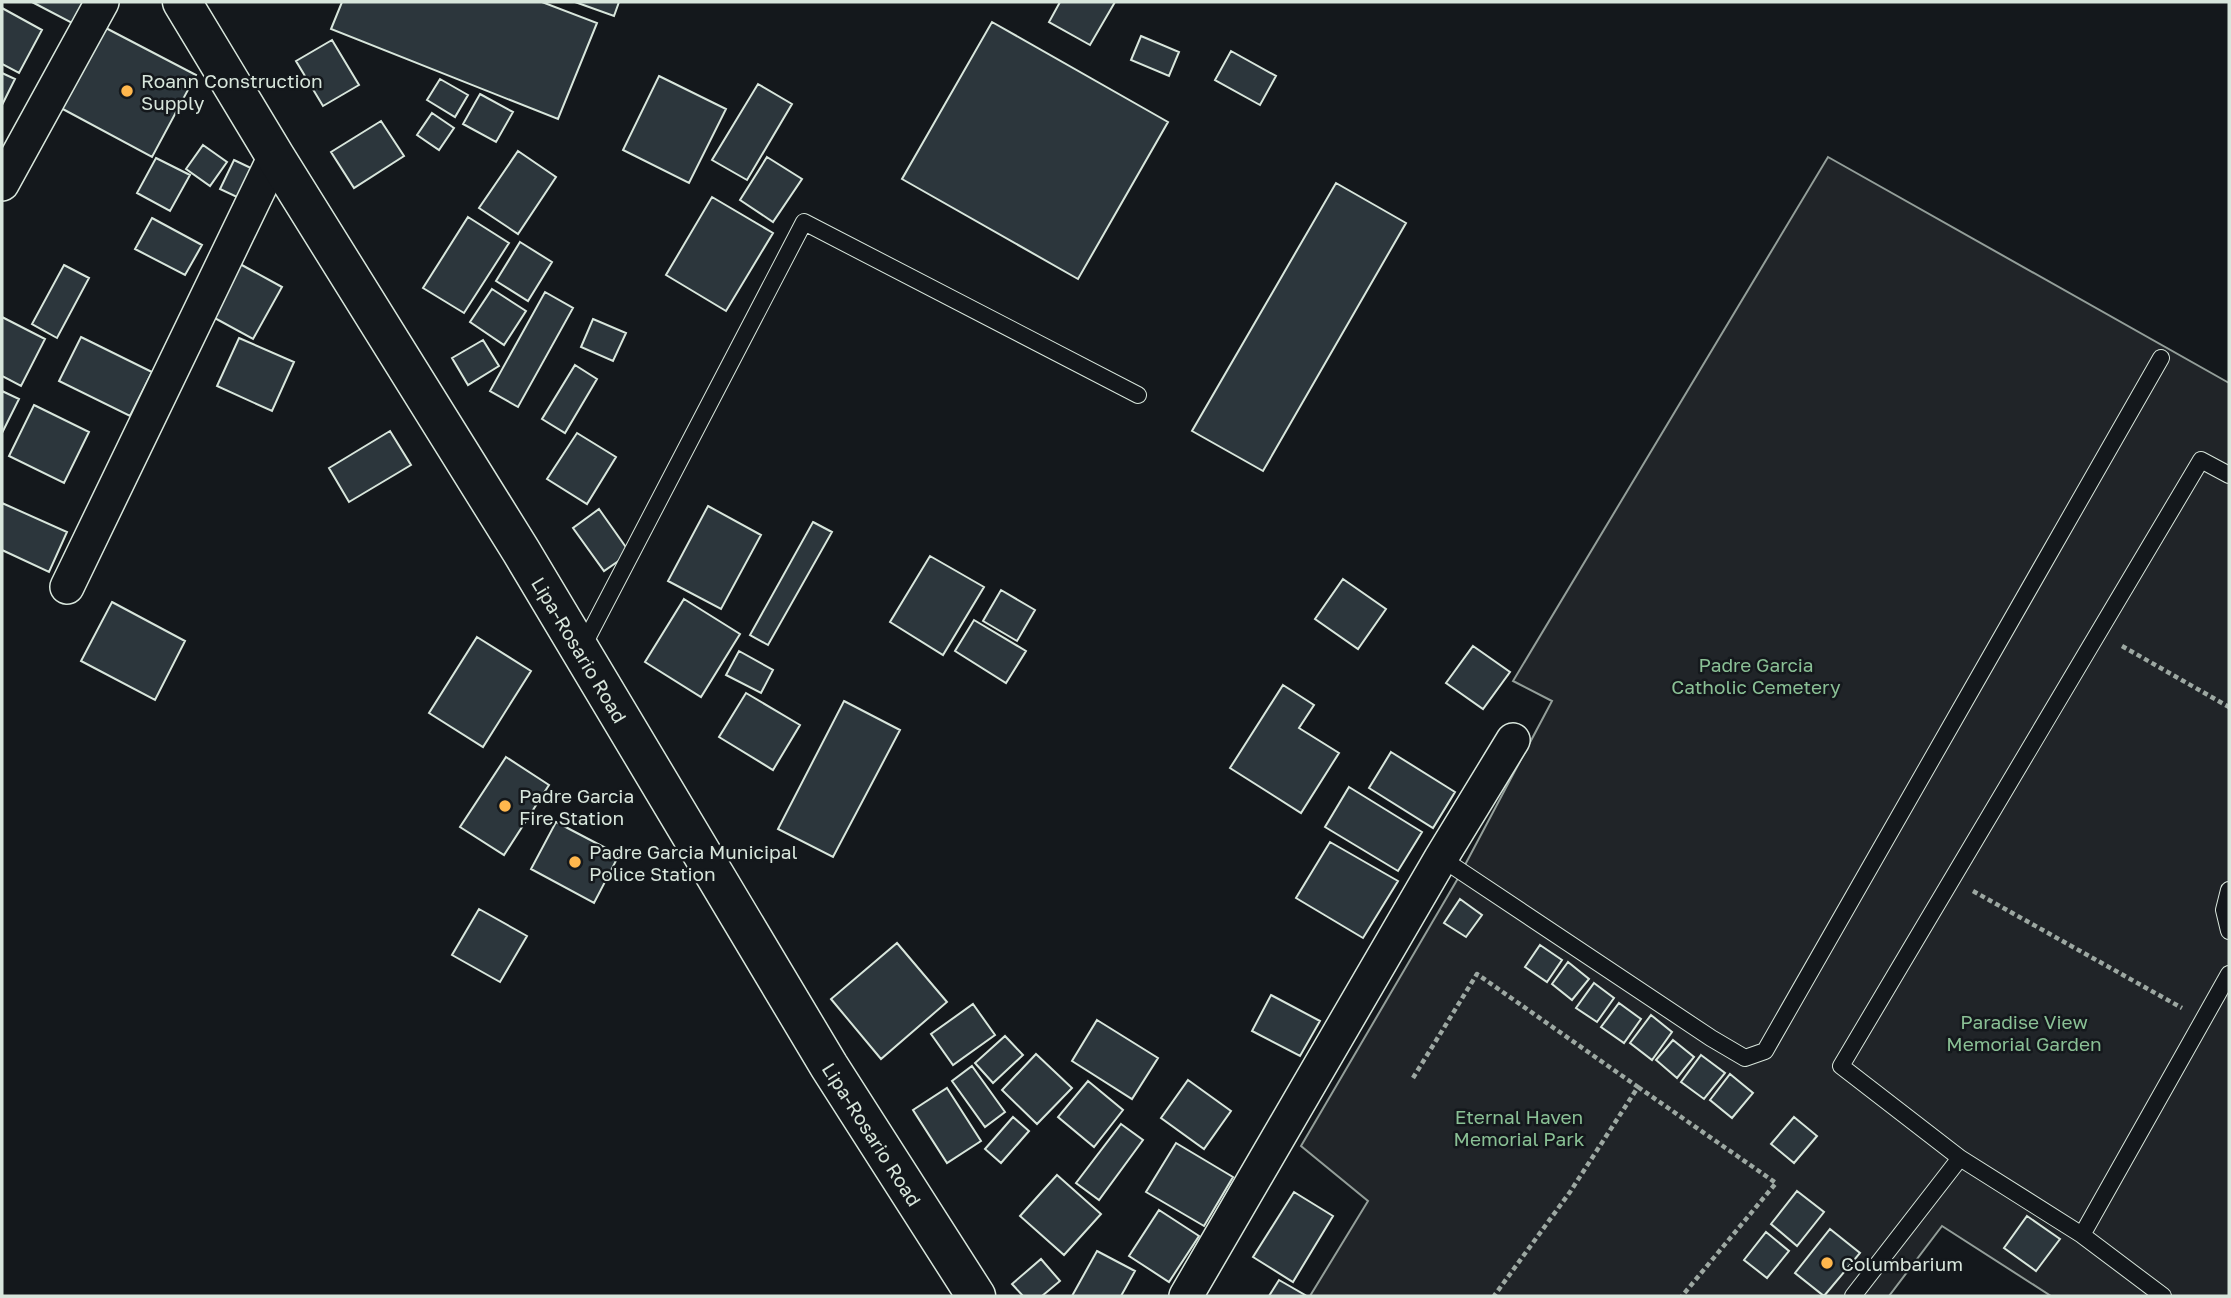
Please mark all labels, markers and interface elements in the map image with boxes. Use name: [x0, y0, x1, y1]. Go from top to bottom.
place label: Roann Construction Supply: [141, 69, 323, 114]
marker: Roann Construction Supply: [119, 83, 135, 99]
street label: Lipa-Rosario Road: [527, 572, 632, 727]
park label: Padre Garcia Catholic Cemetery: [1671, 653, 1841, 698]
place label: Padre Garcia Fire Station: [519, 784, 634, 829]
marker: Padre Garcia Fire Station: [497, 798, 513, 814]
place label: Padre Garcia Municipal Police Station: [589, 840, 798, 885]
marker: Padre Garcia Municipal Police Station: [567, 854, 583, 870]
park label: Paradise View Memorial Garden: [1946, 1010, 2102, 1055]
street label: Lipa-Rosario Road: [818, 1058, 927, 1210]
park label: Eternal Haven Memorial Park: [1454, 1105, 1585, 1150]
place label: Columbarium: [1841, 1252, 1963, 1275]
marker: Columbarium: [1819, 1255, 1835, 1271]

